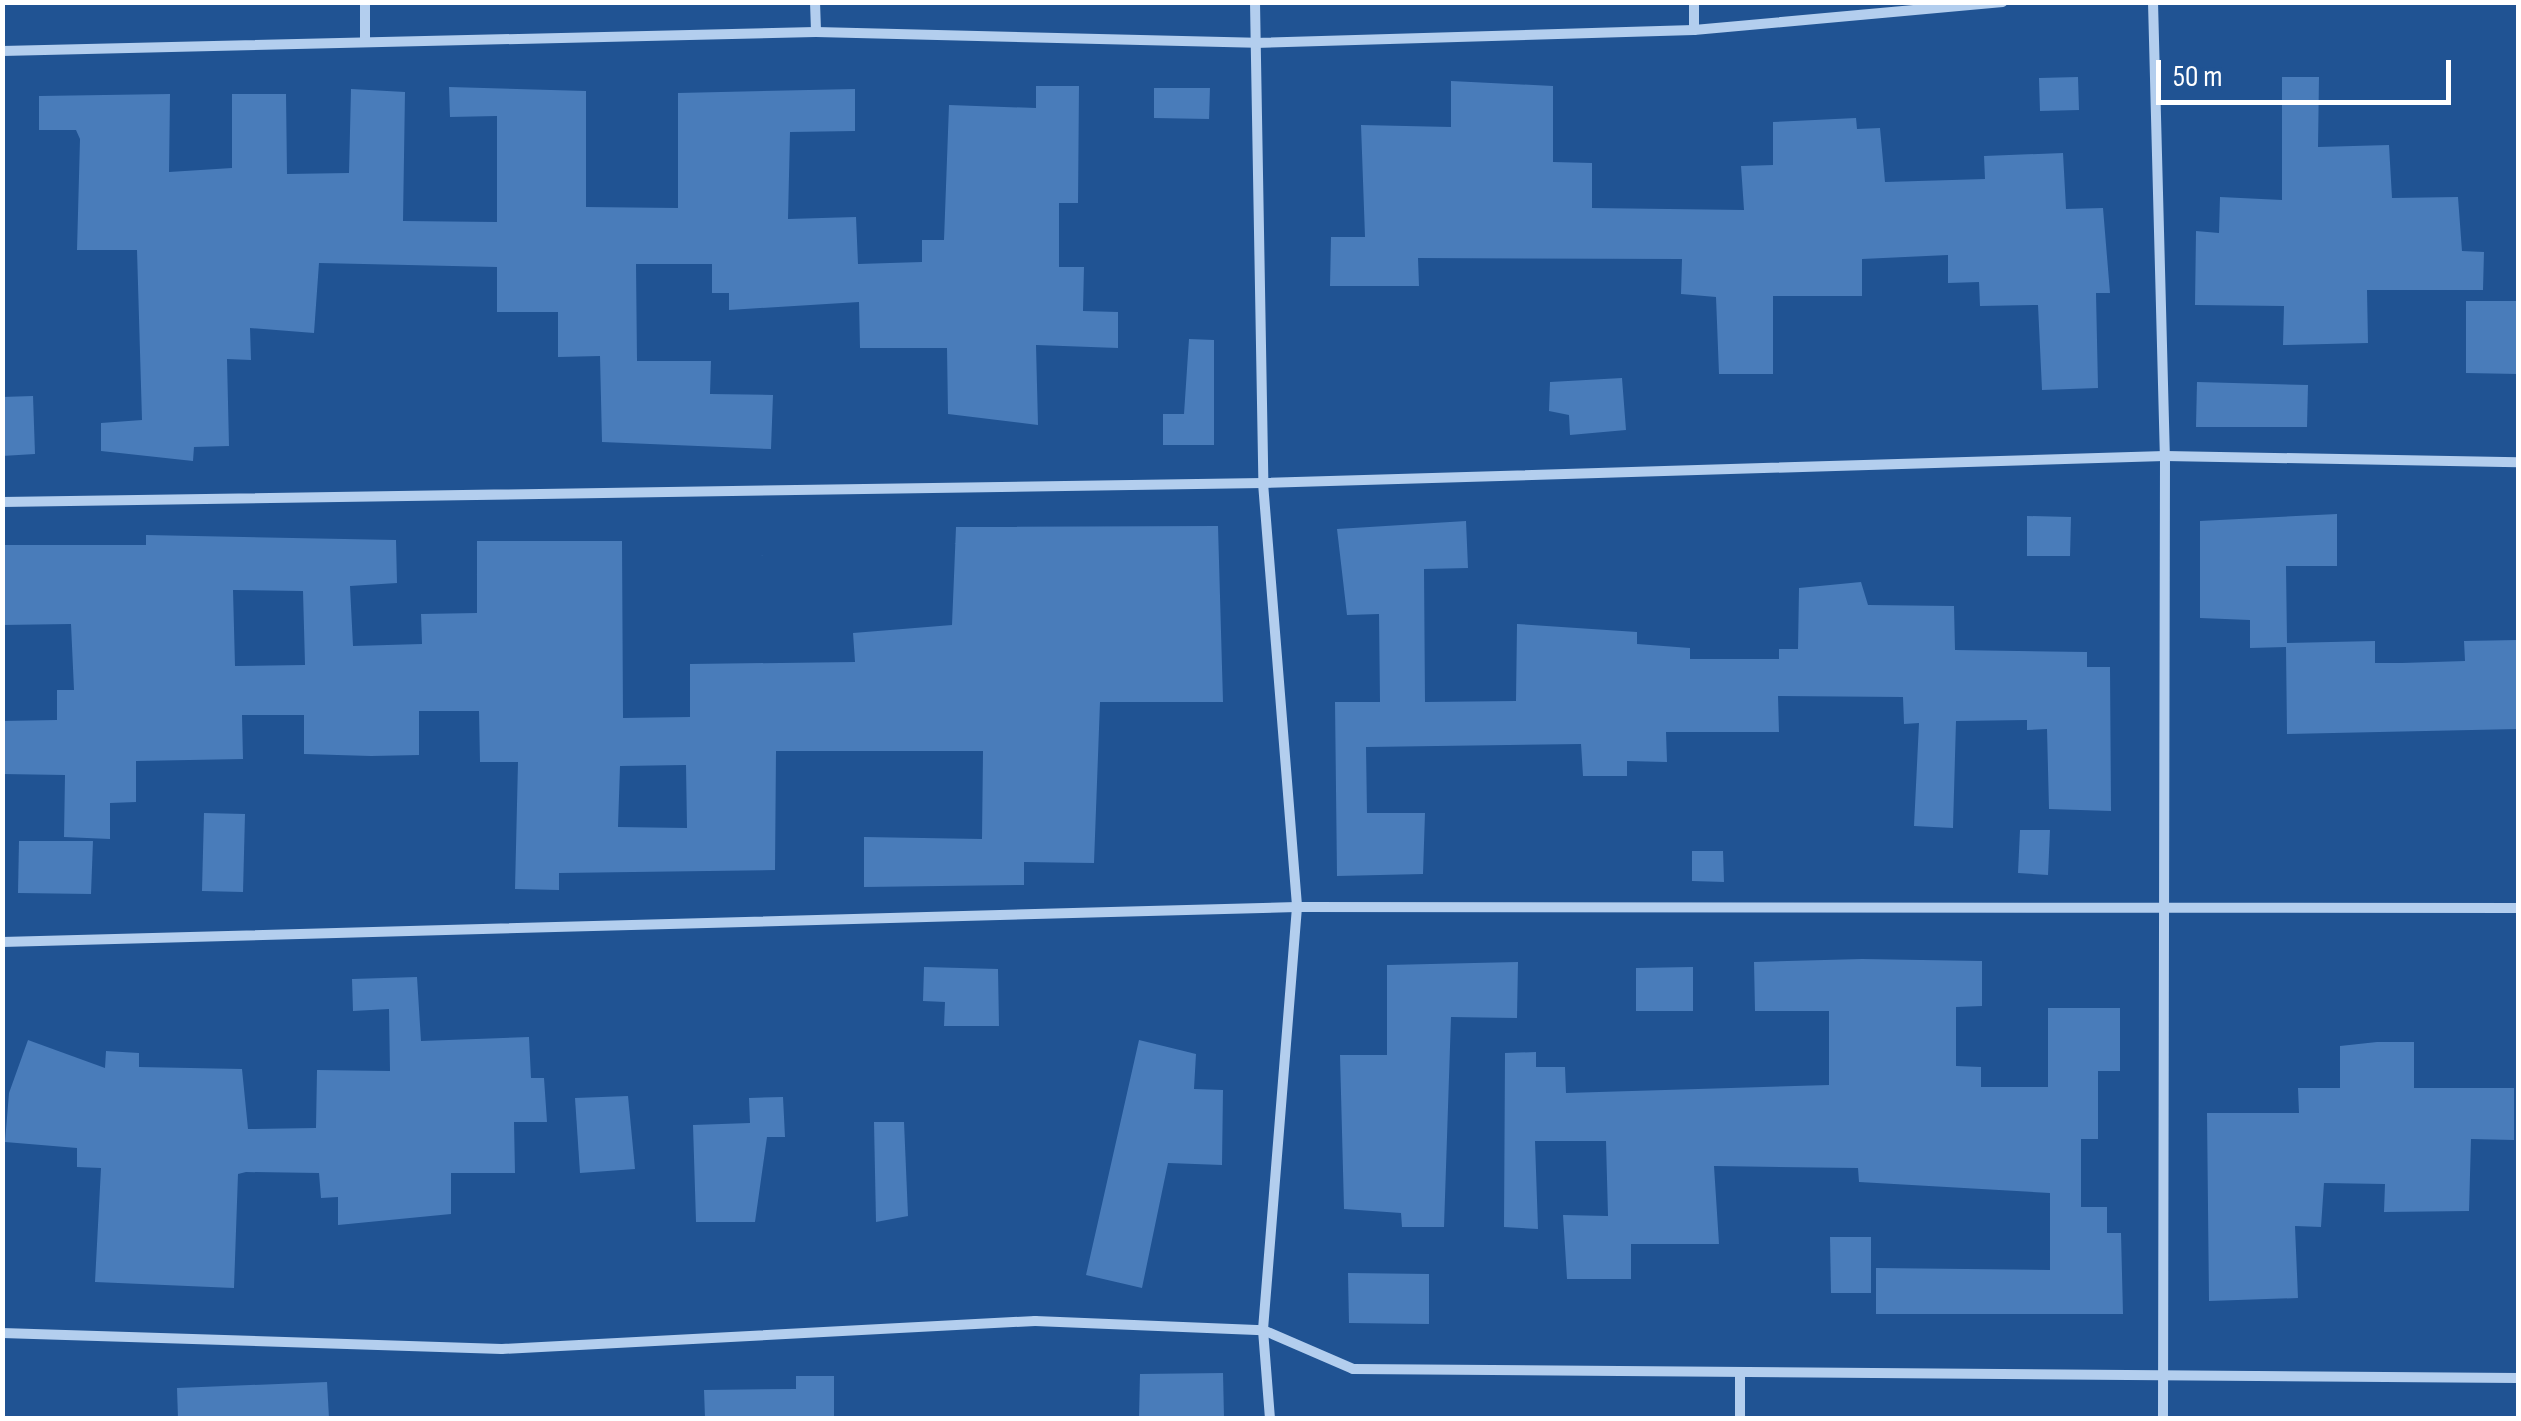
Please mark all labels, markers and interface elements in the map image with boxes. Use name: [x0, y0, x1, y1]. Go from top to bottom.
scale bar: [2161, 40, 2456, 102]
text: 50 m: [2173, 59, 2222, 95]

